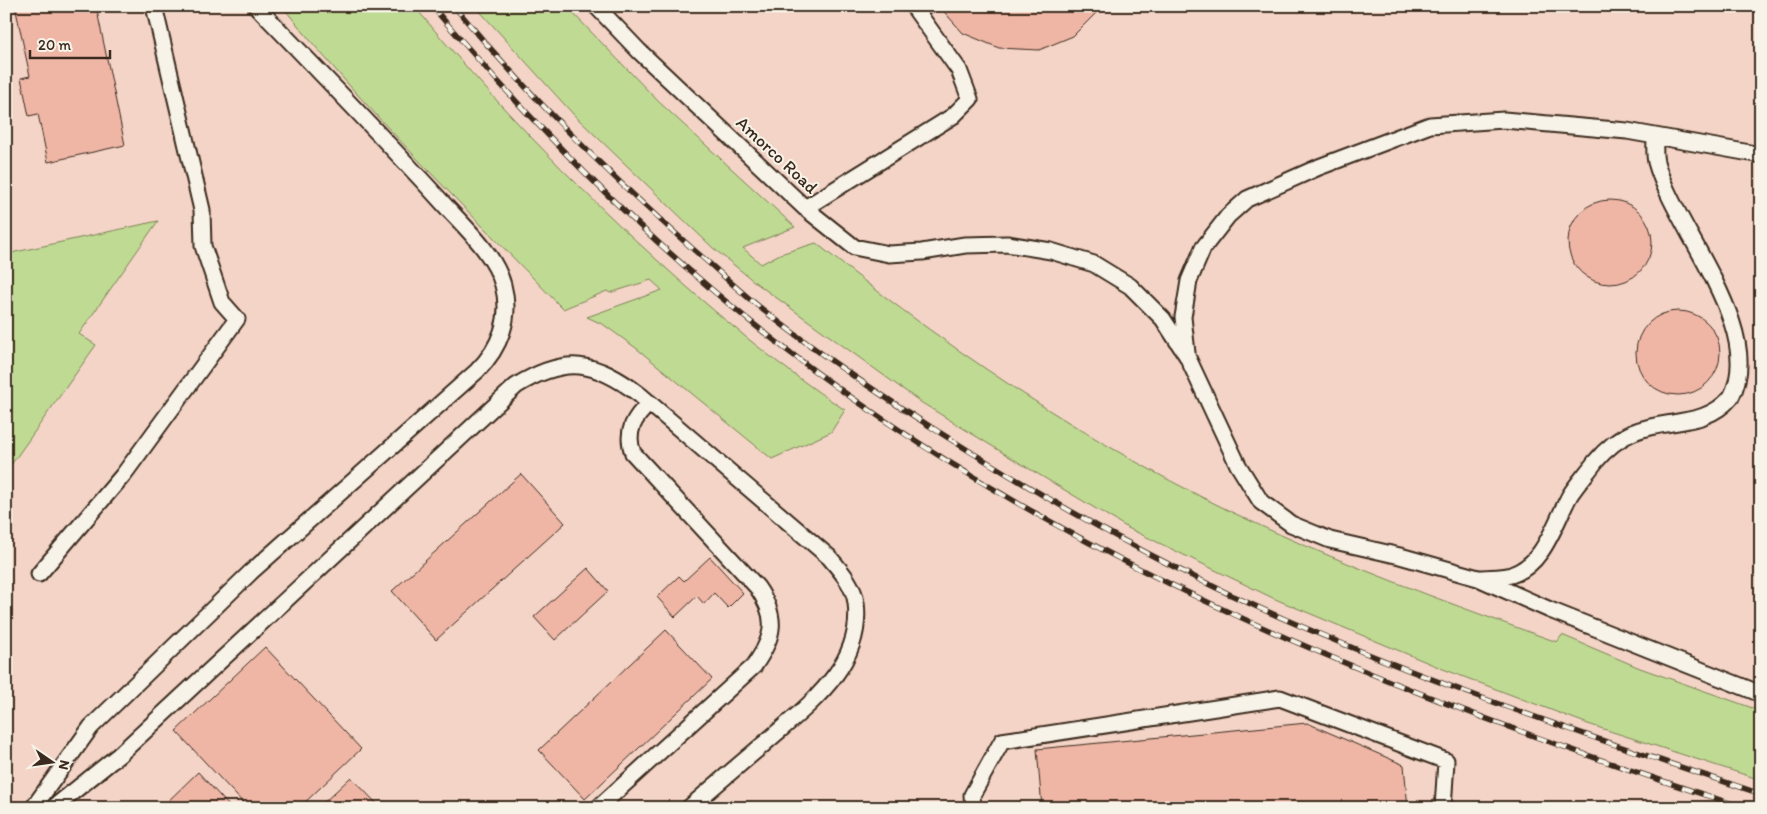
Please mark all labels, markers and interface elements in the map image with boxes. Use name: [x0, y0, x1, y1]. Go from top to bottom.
scale bar: [30, 28, 110, 60]
text: 20 m: [38, 36, 72, 54]
street label: Amorco Road: [732, 112, 822, 198]
north arrow: [28, 736, 78, 786]
text: N: [55, 758, 74, 771]

